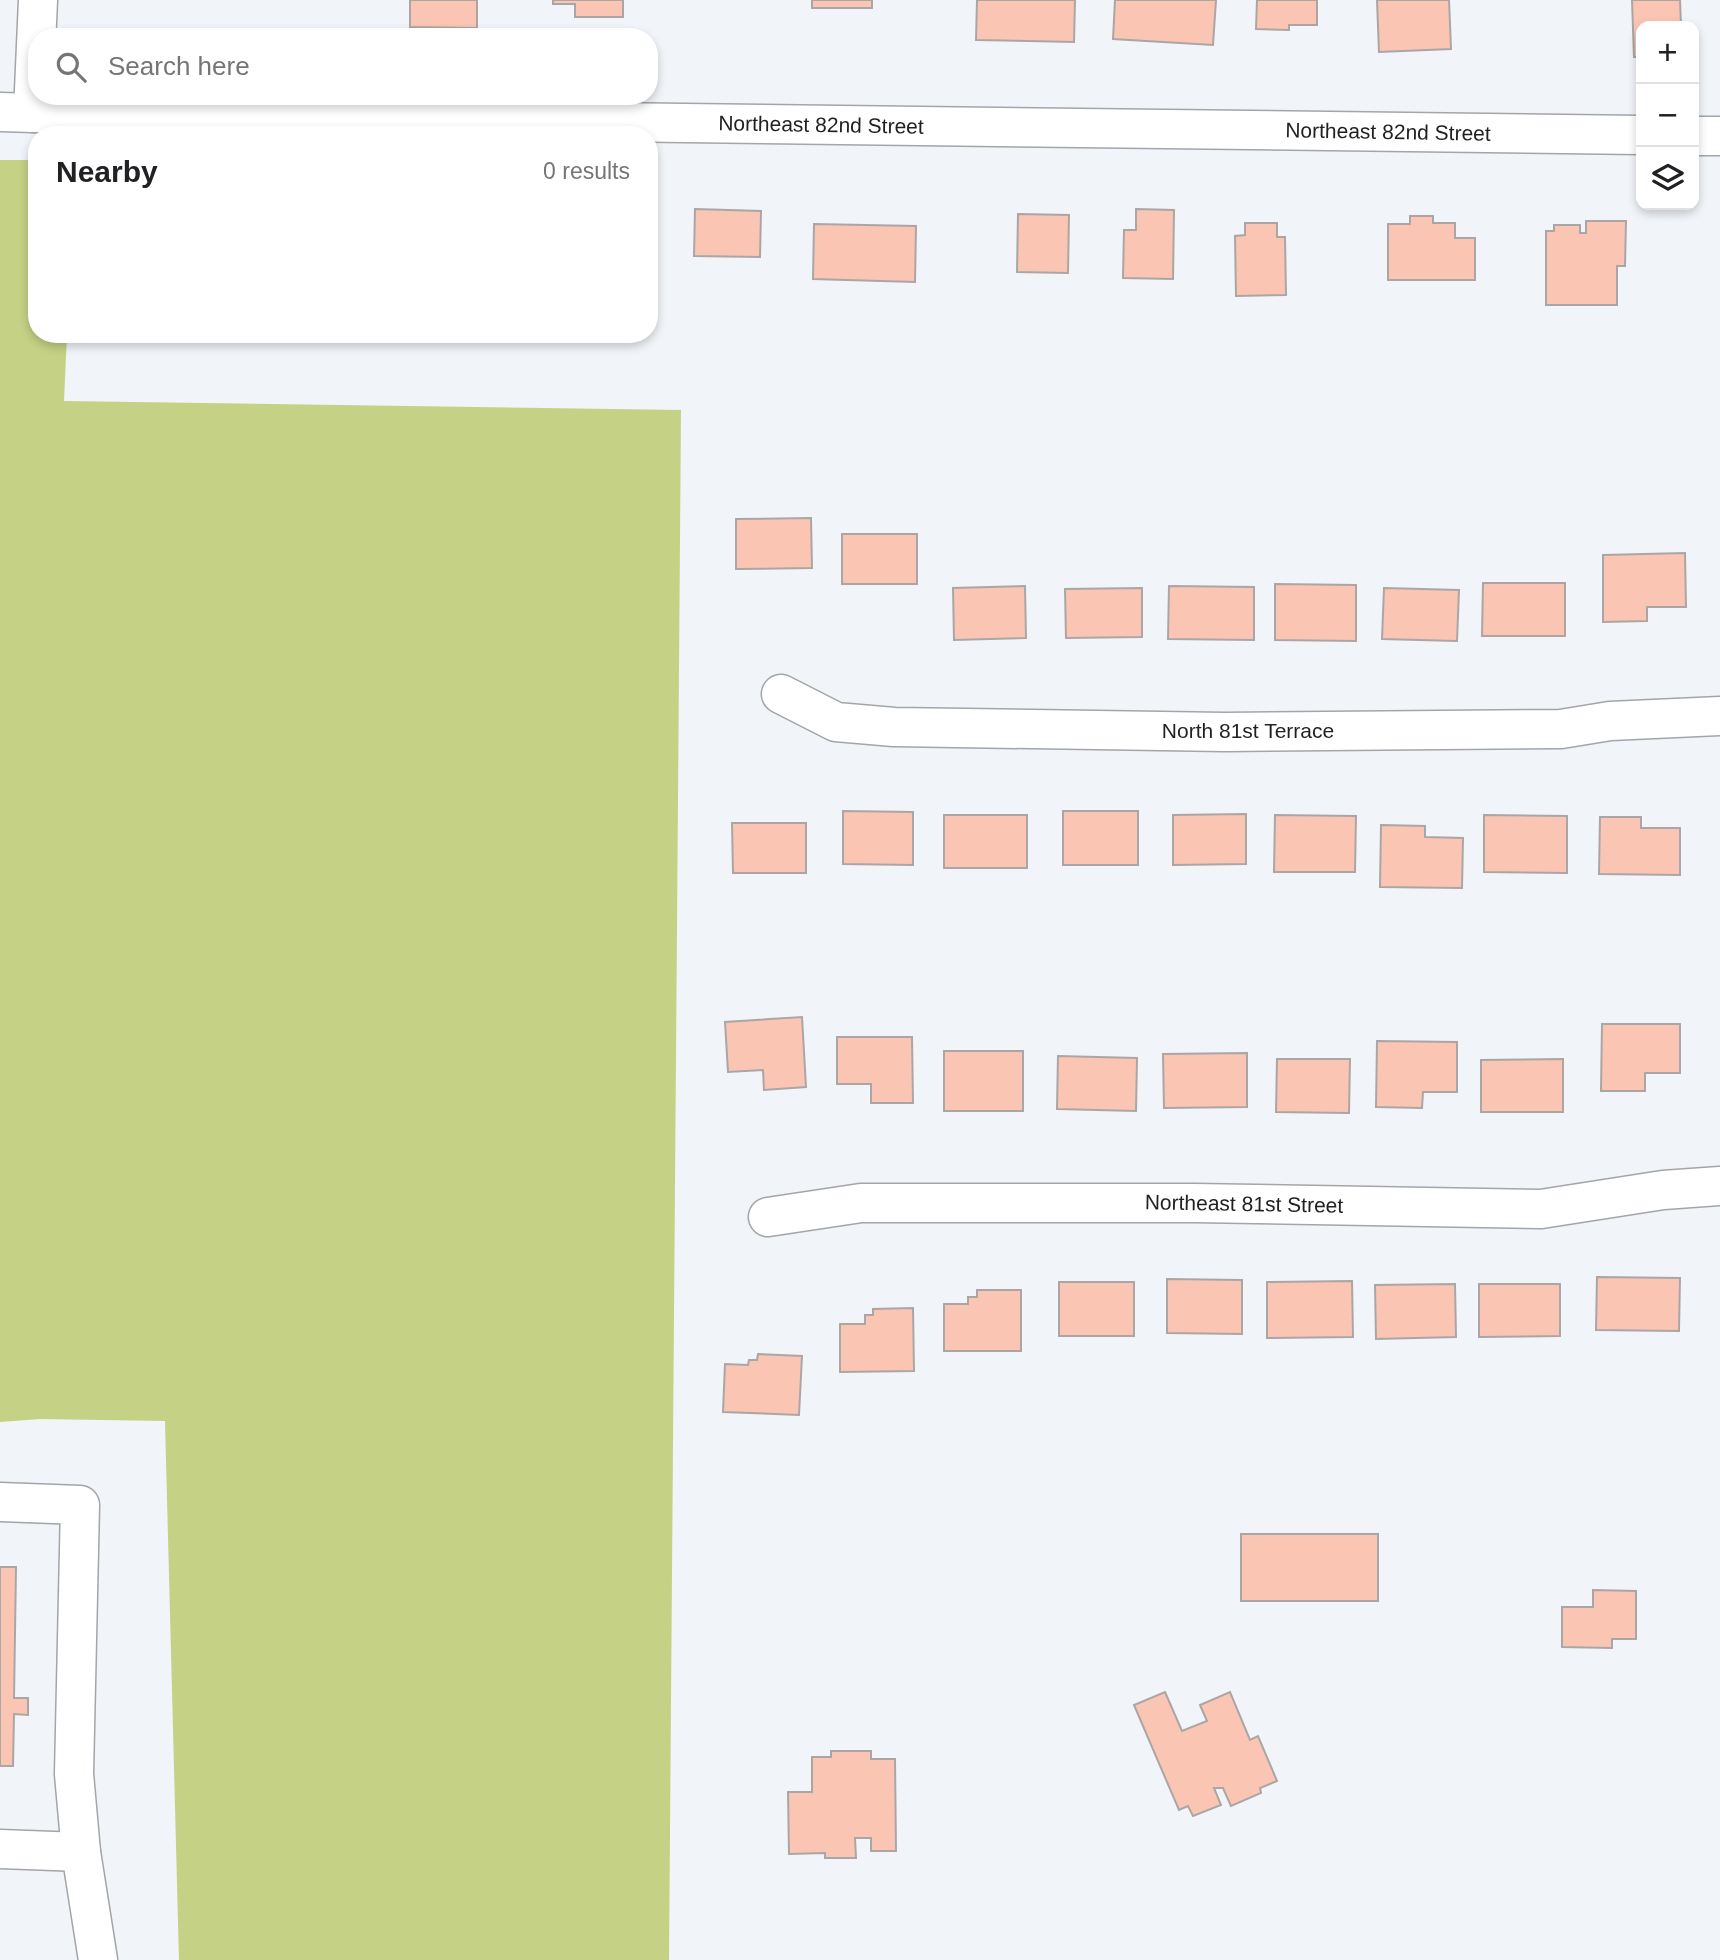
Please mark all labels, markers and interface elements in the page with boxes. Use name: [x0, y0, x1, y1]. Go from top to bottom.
map controls: [1636, 21, 1699, 210]
button: +: [1636, 21, 1699, 84]
search box: [28, 28, 658, 105]
icon: search: [52, 48, 90, 86]
text: Search here: [108, 51, 250, 81]
button: −: [1636, 84, 1699, 147]
street label: Northeast 82nd Street: [718, 111, 924, 138]
street label: Northeast 82nd Street: [1285, 118, 1491, 145]
button: layers: [1636, 147, 1699, 210]
text: Nearby: [56, 155, 158, 188]
text: 0 results: [543, 158, 630, 184]
street label: North 81st Terrace: [1162, 719, 1334, 742]
street label: Northeast 81st Street: [1145, 1190, 1344, 1217]

